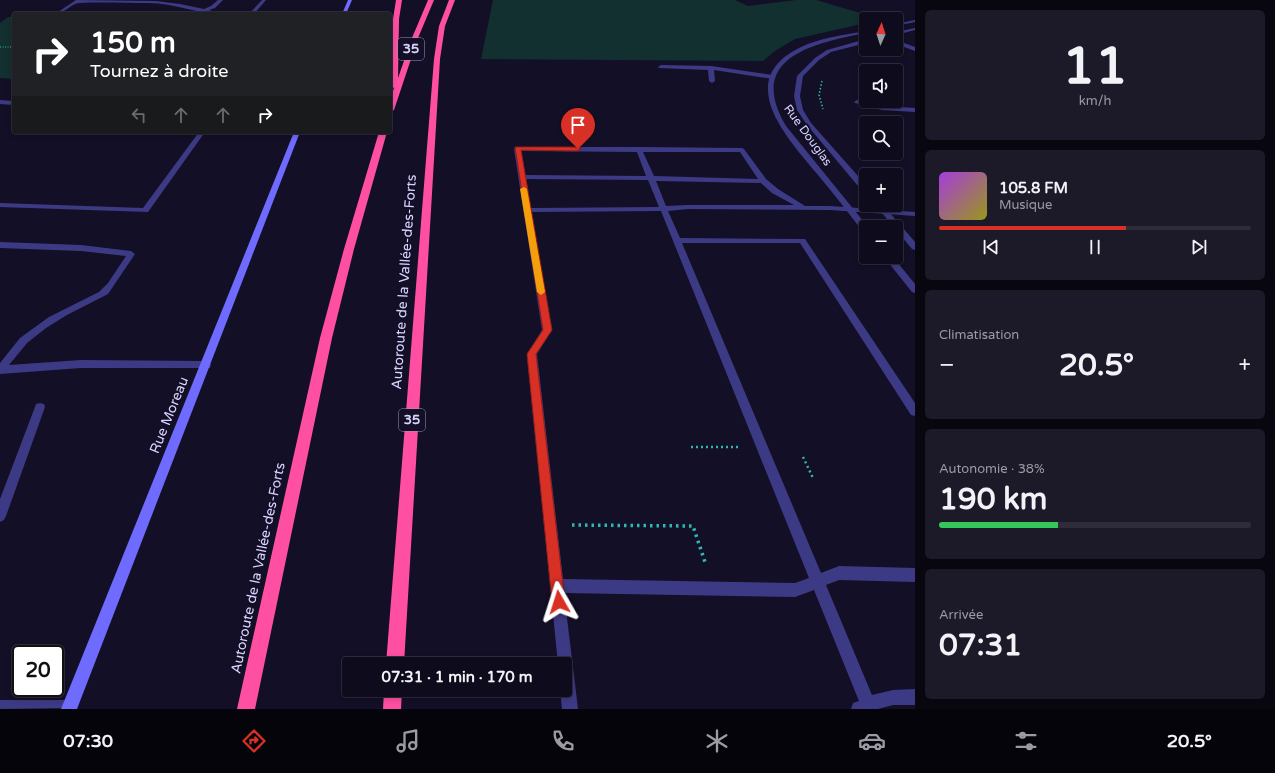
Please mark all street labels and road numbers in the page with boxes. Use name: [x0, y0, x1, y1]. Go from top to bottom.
road number: 35: [398, 38, 424, 60]
street label: Rue Douglas: [781, 102, 835, 169]
street label: Autoroute de la Vallée-des-Forts: [388, 174, 420, 390]
street label: Rue Moreau: [146, 374, 192, 456]
road number: 35: [399, 409, 425, 431]
street label: Autoroute de la Vallée-des-Forts: [227, 461, 289, 675]

